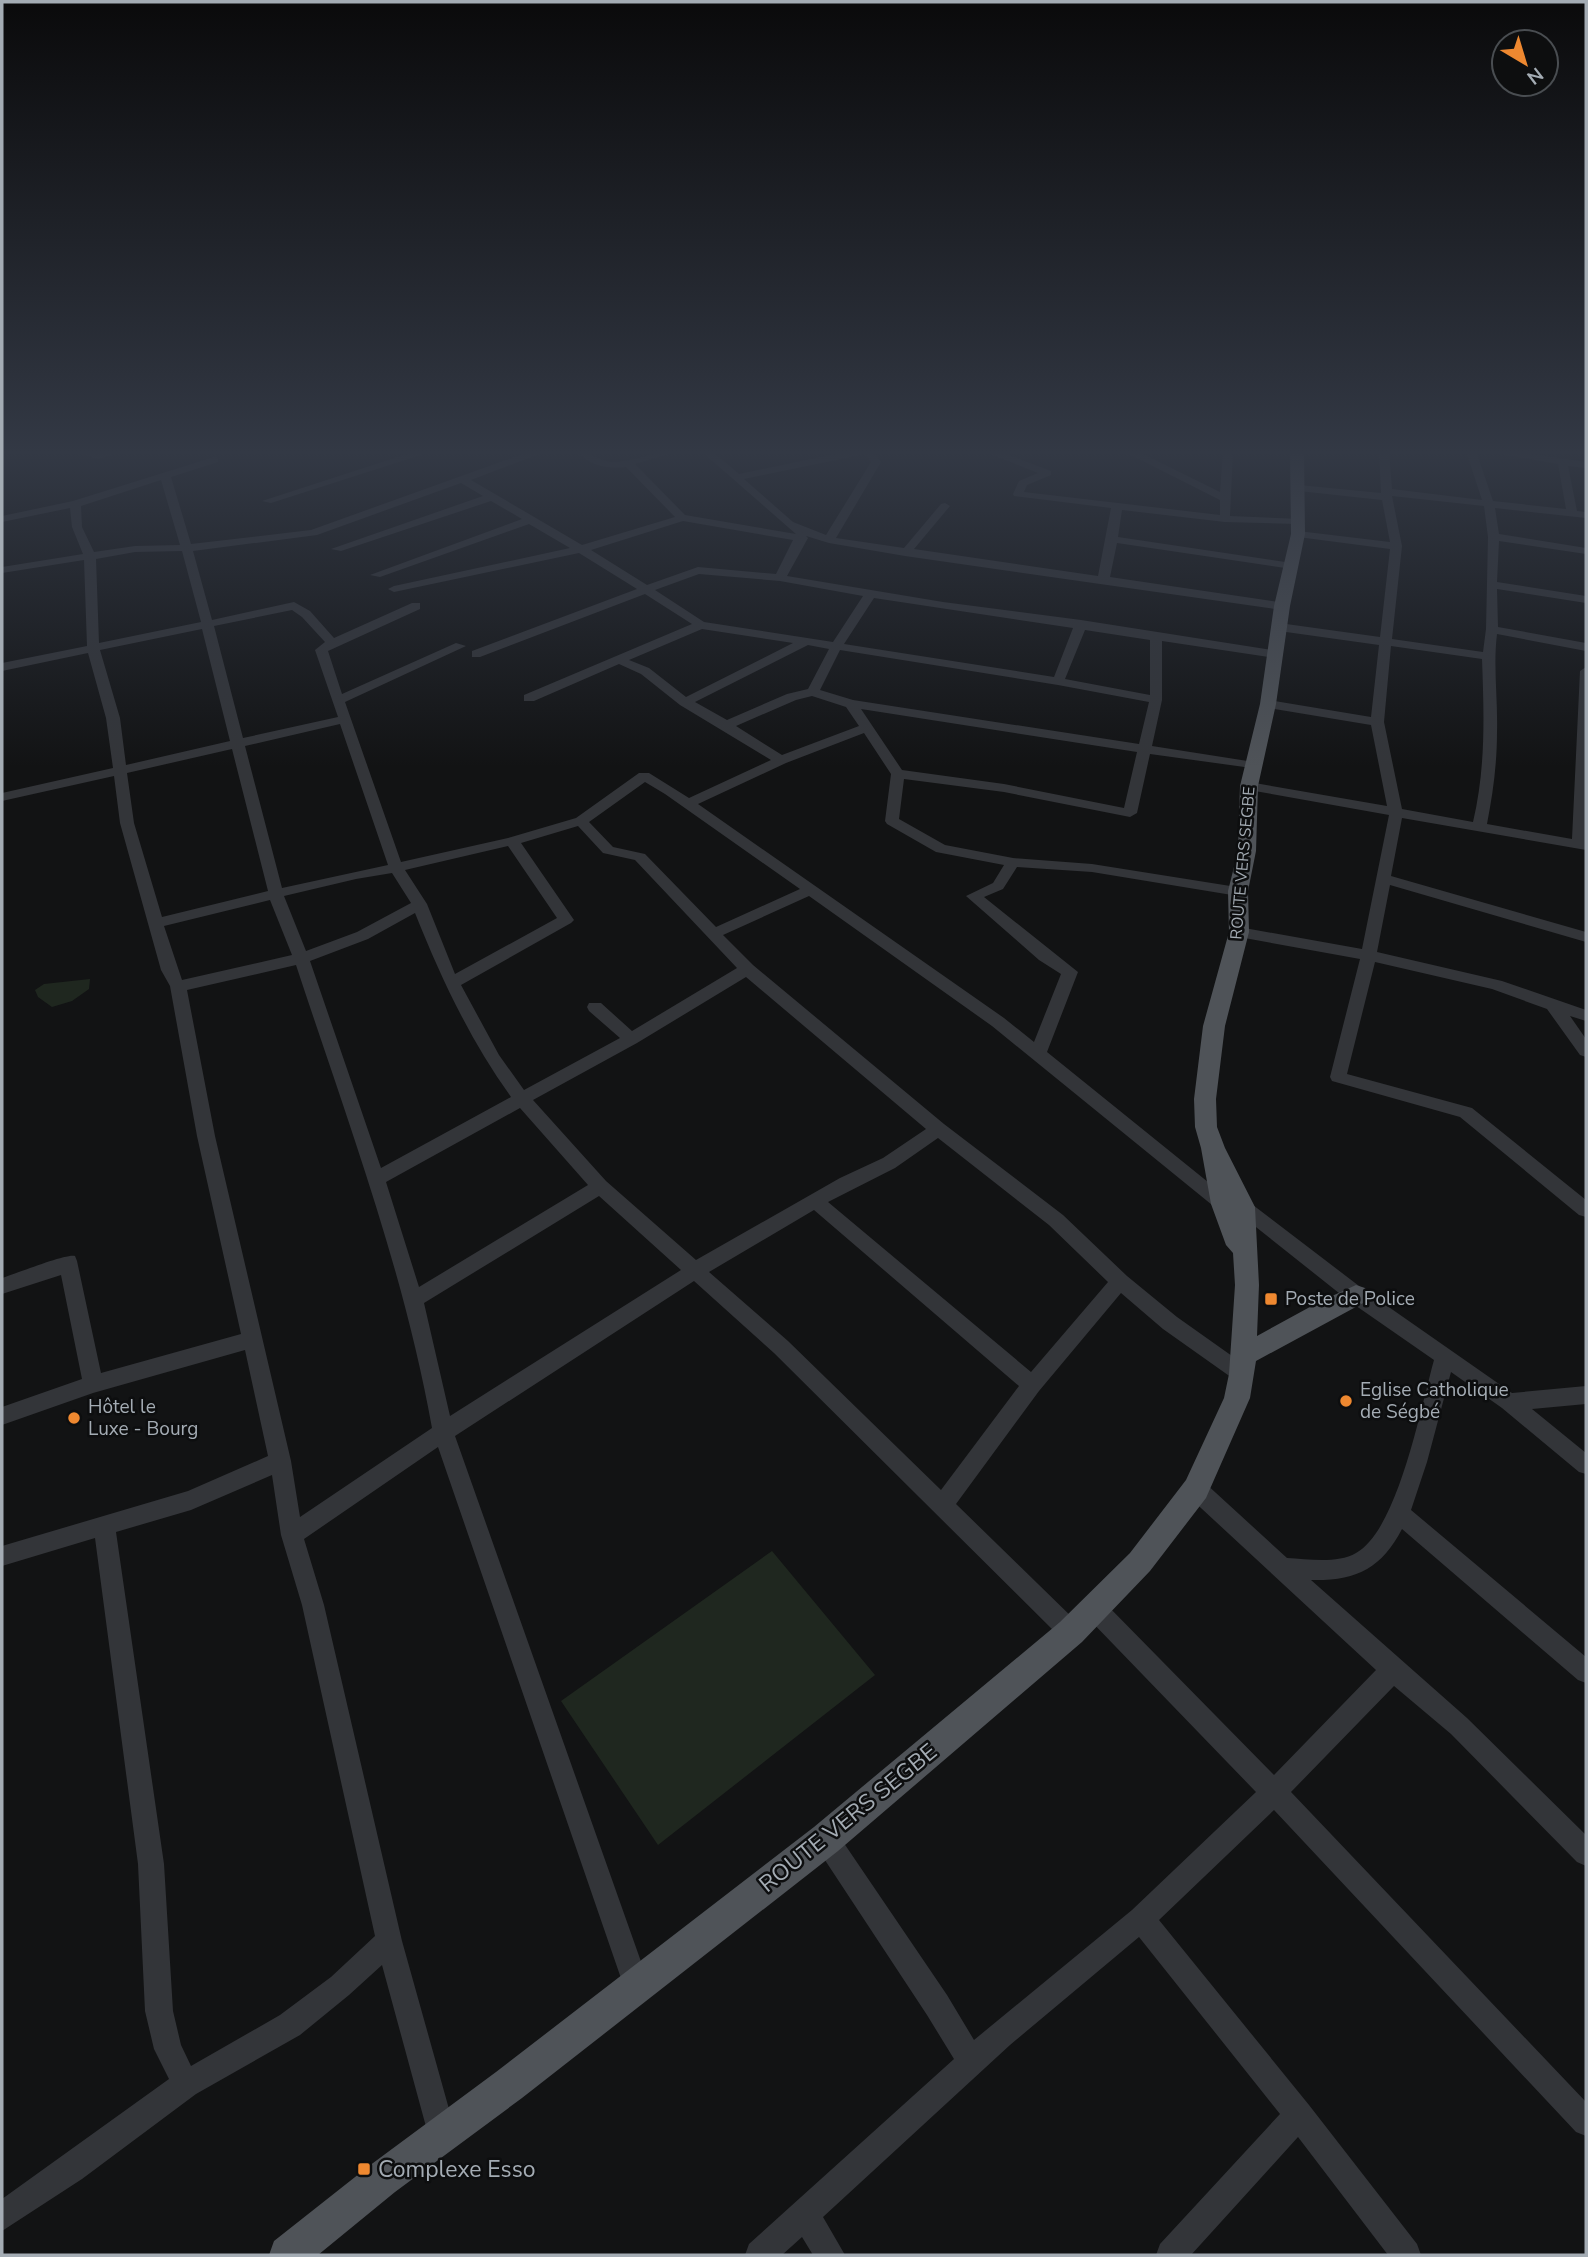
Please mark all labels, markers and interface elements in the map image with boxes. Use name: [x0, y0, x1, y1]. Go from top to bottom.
north arrow: [1490, 28, 1560, 98]
text: N: [1521, 61, 1548, 90]
street label: ROUTE VERS SEGBE: [1225, 786, 1261, 940]
place label: Poste de Police: [1285, 1286, 1415, 1312]
marker: Poste de Police: [1263, 1291, 1279, 1307]
place label: Eglise Catholique de Ségbé: [1360, 1377, 1509, 1425]
marker: Eglise Catholique de Ségbé: [1338, 1393, 1354, 1409]
place label: Hôtel le Luxe - Bourg: [88, 1394, 198, 1442]
marker: Hôtel le Luxe - Bourg: [66, 1410, 82, 1426]
street label: ROUTE VERS SEGBE: [753, 1737, 943, 1899]
place label: Complexe Esso: [378, 2154, 536, 2185]
marker: Complexe Esso: [356, 2161, 372, 2177]

